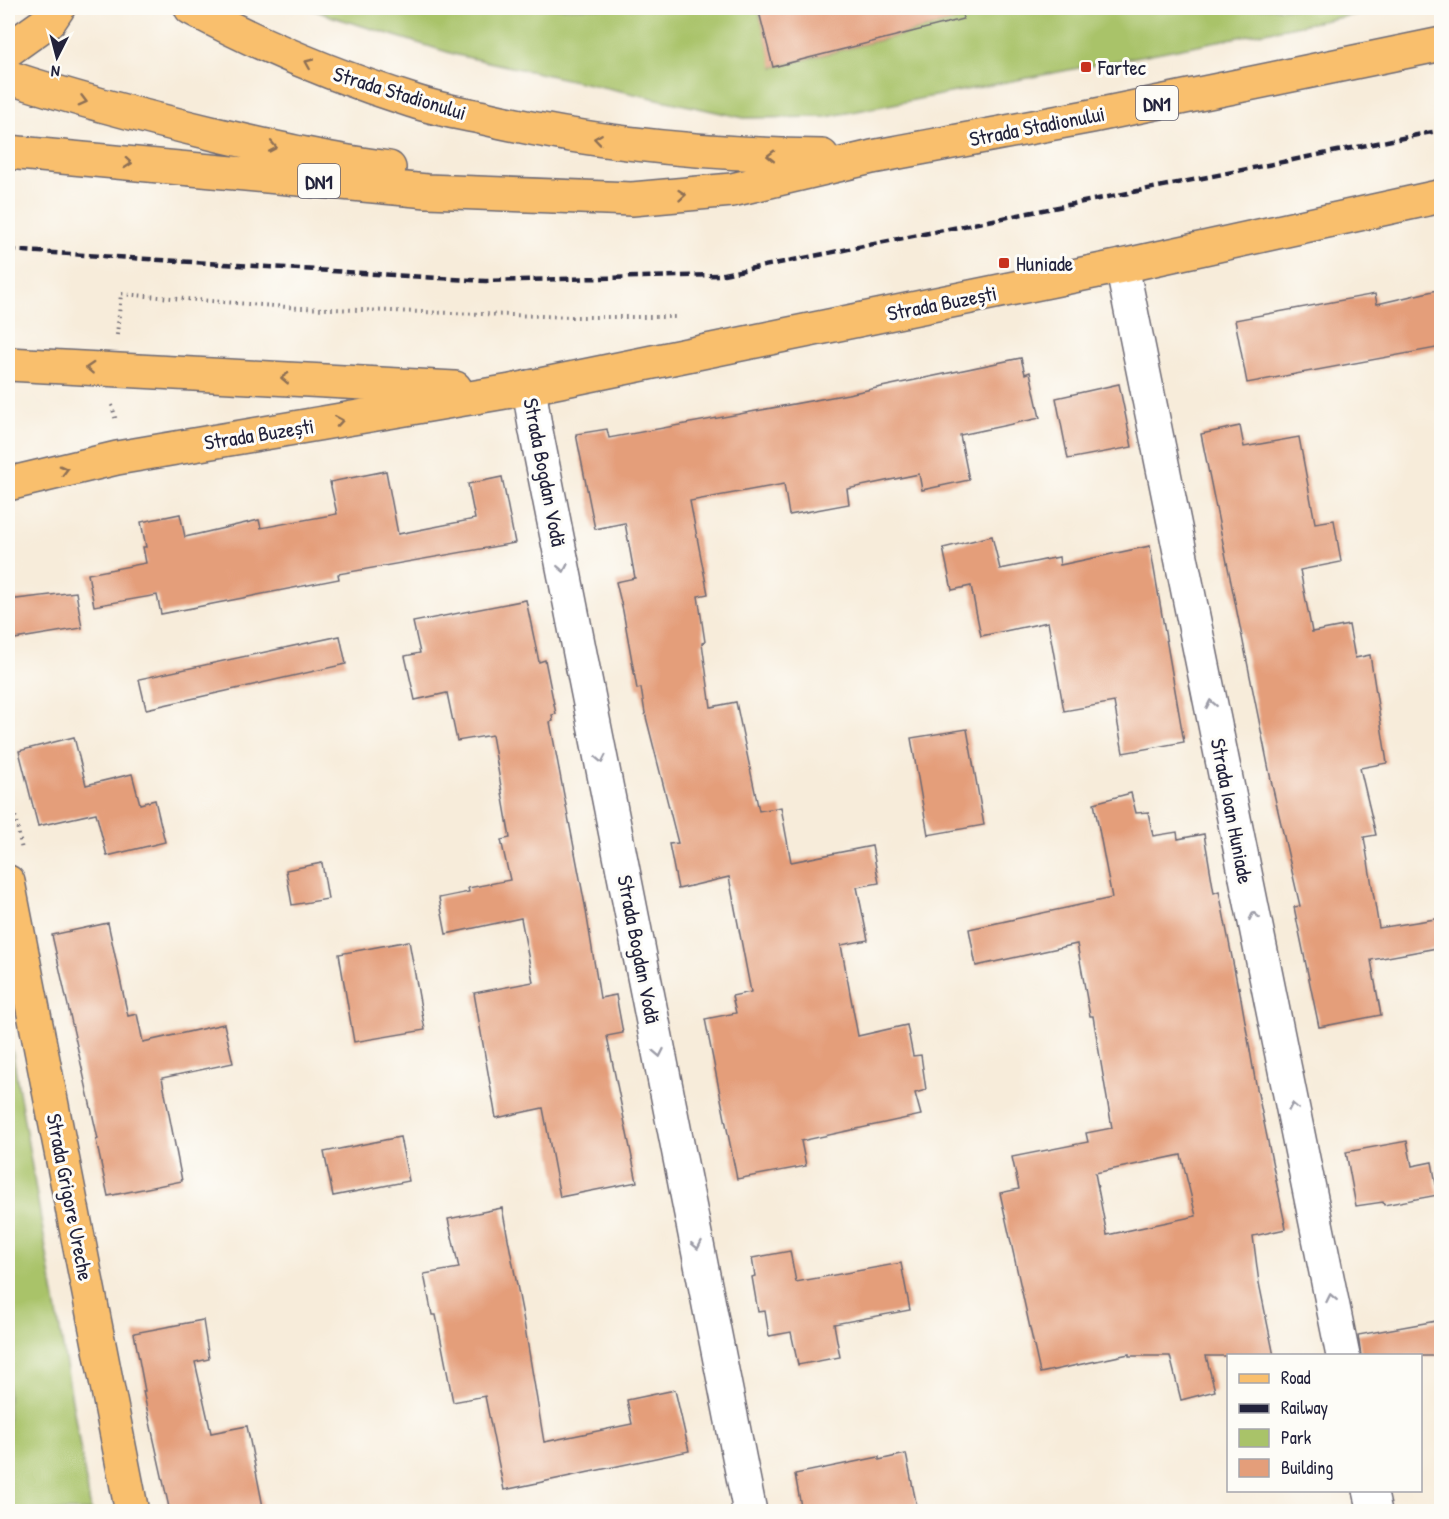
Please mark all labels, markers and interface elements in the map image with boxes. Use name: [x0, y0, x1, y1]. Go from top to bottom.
north arrow: [27, 27, 87, 87]
place label: Fartec: [1097, 53, 1147, 82]
one-way arrow: [304, 58, 315, 70]
street label: Strada Stadionului: [330, 59, 470, 127]
text: N: [50, 60, 61, 83]
marker: Fartec: [1079, 60, 1093, 74]
road number: DN1: [1136, 86, 1178, 120]
one-way arrow: [78, 94, 88, 106]
street label: Strada Stadionului: [967, 99, 1107, 153]
one-way arrow: [593, 134, 603, 146]
one-way arrow: [268, 140, 278, 153]
one-way arrow: [767, 149, 776, 162]
one-way arrow: [124, 156, 133, 169]
road number: DN1: [298, 164, 340, 198]
one-way arrow: [678, 188, 687, 201]
place label: Huniade: [1016, 249, 1073, 278]
marker: Huniade: [997, 256, 1011, 270]
street label: Strada Buzești: [885, 278, 999, 328]
one-way arrow: [86, 361, 95, 374]
one-way arrow: [280, 372, 289, 385]
street label: Strada Bogdan Vodă: [516, 395, 574, 549]
street label: Strada Buzești: [202, 411, 316, 457]
one-way arrow: [333, 415, 343, 428]
one-way arrow: [59, 465, 69, 478]
one-way arrow: [556, 563, 569, 573]
one-way arrow: [1205, 700, 1218, 710]
street label: Strada Ioan Huniade: [1204, 736, 1260, 886]
one-way arrow: [594, 754, 607, 764]
street label: Strada Bogdan Vodă: [610, 872, 668, 1026]
one-way arrow: [1248, 911, 1261, 921]
one-way arrow: [652, 1048, 665, 1058]
one-way arrow: [1287, 1102, 1300, 1112]
street label: Strada Grigore Ureche: [40, 1111, 100, 1283]
one-way arrow: [690, 1239, 703, 1249]
one-way arrow: [1325, 1293, 1338, 1303]
legend: [1227, 1354, 1422, 1492]
text: Road: [1281, 1365, 1311, 1390]
text: Railway: [1281, 1395, 1328, 1420]
text: Park: [1281, 1425, 1312, 1450]
text: Building: [1281, 1455, 1333, 1480]

